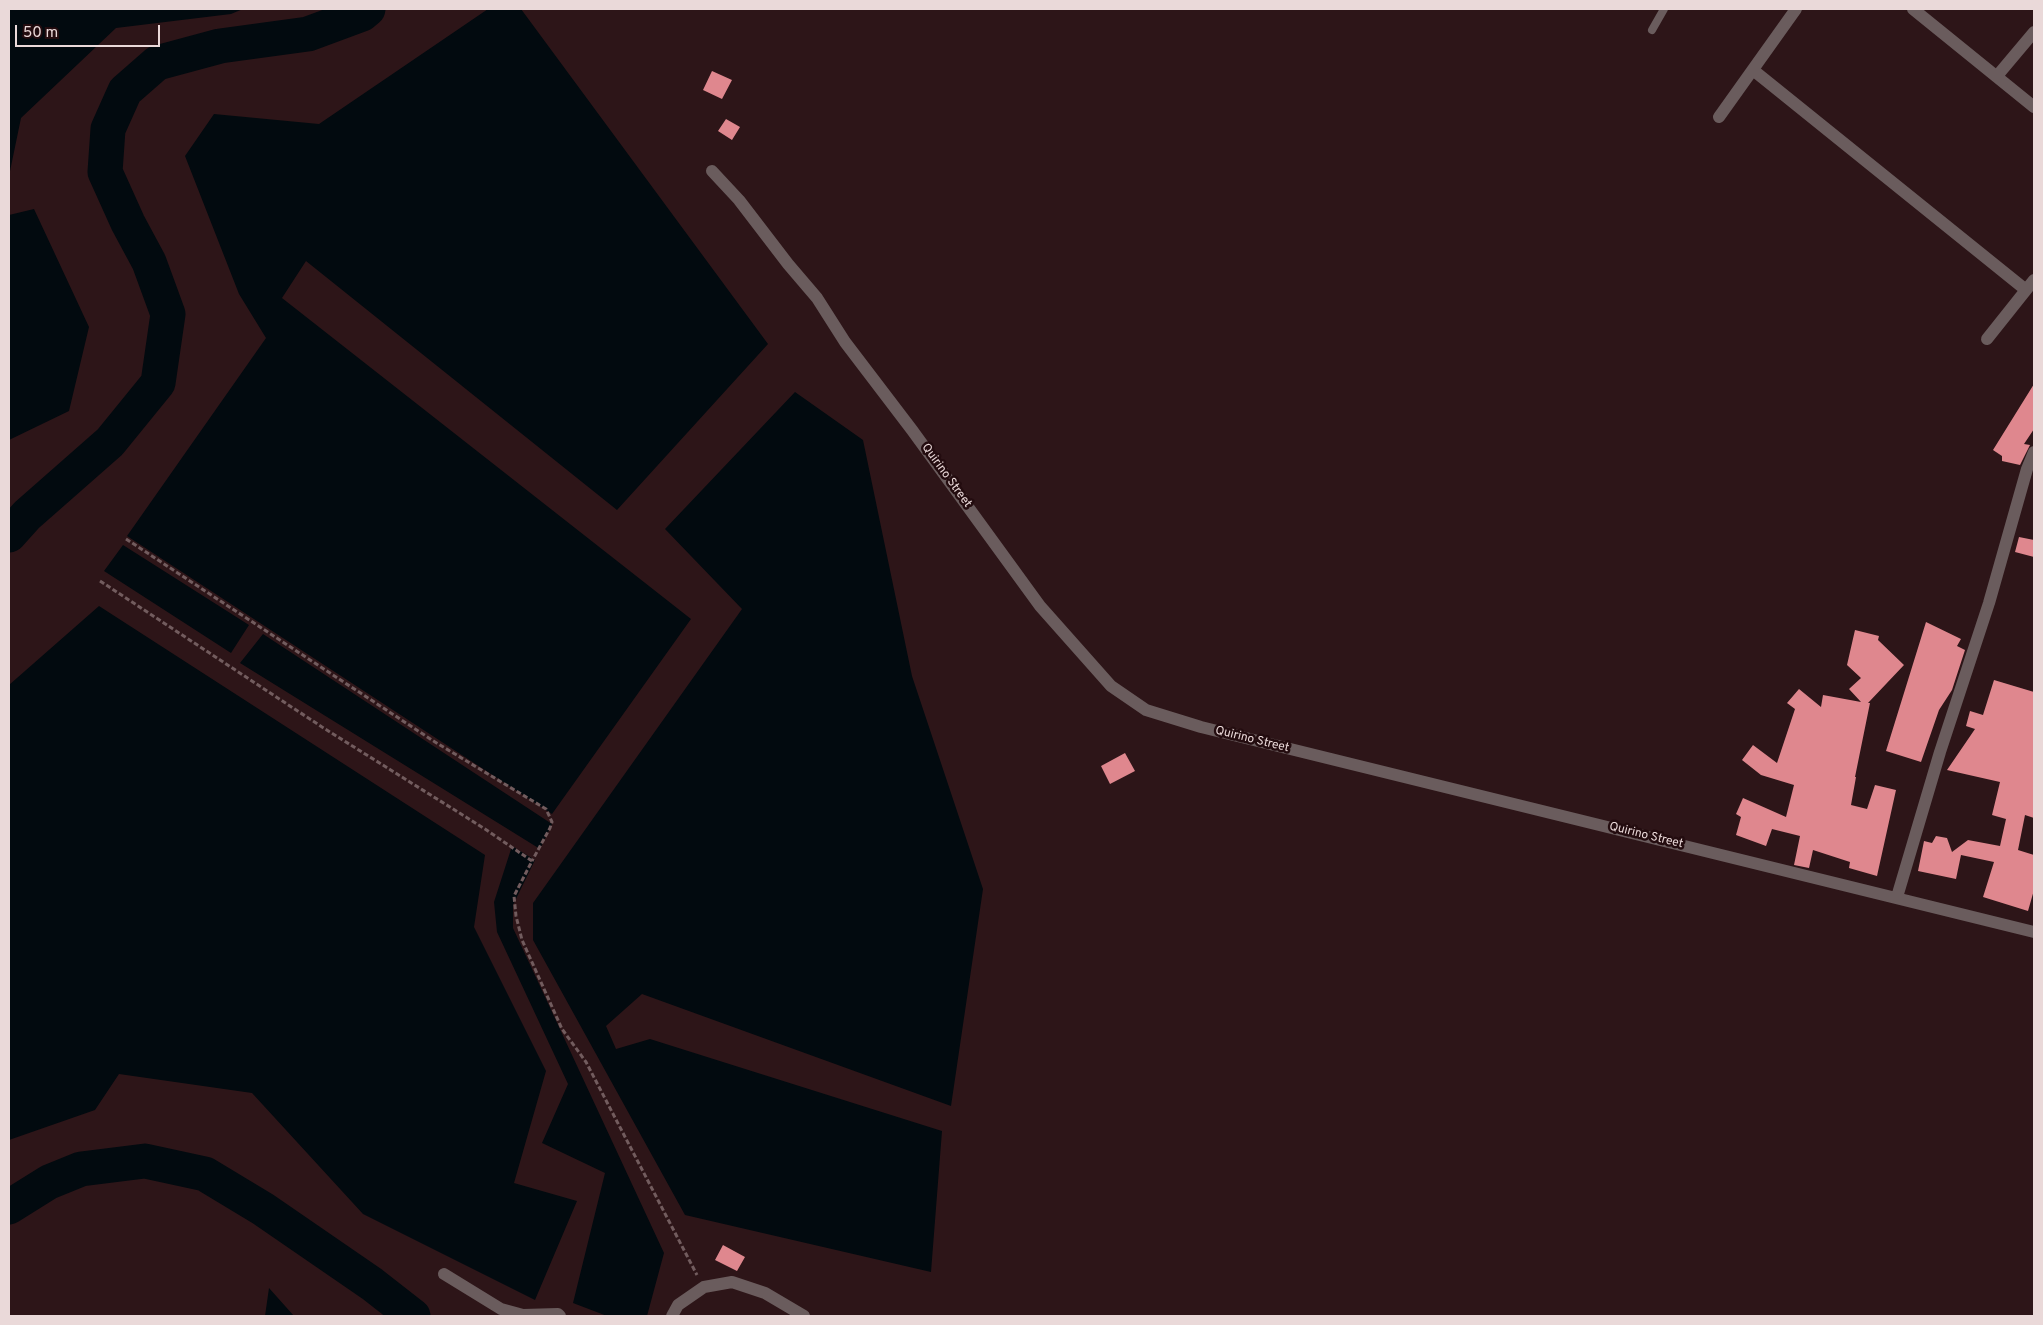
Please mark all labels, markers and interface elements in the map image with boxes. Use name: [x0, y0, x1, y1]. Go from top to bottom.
scale bar: [18, 15, 162, 47]
text: 50 m: [23, 24, 58, 43]
street label: Quirino Street: [918, 441, 974, 511]
street label: Quirino Street: [1214, 724, 1290, 756]
street label: Quirino Street: [1608, 820, 1684, 852]

